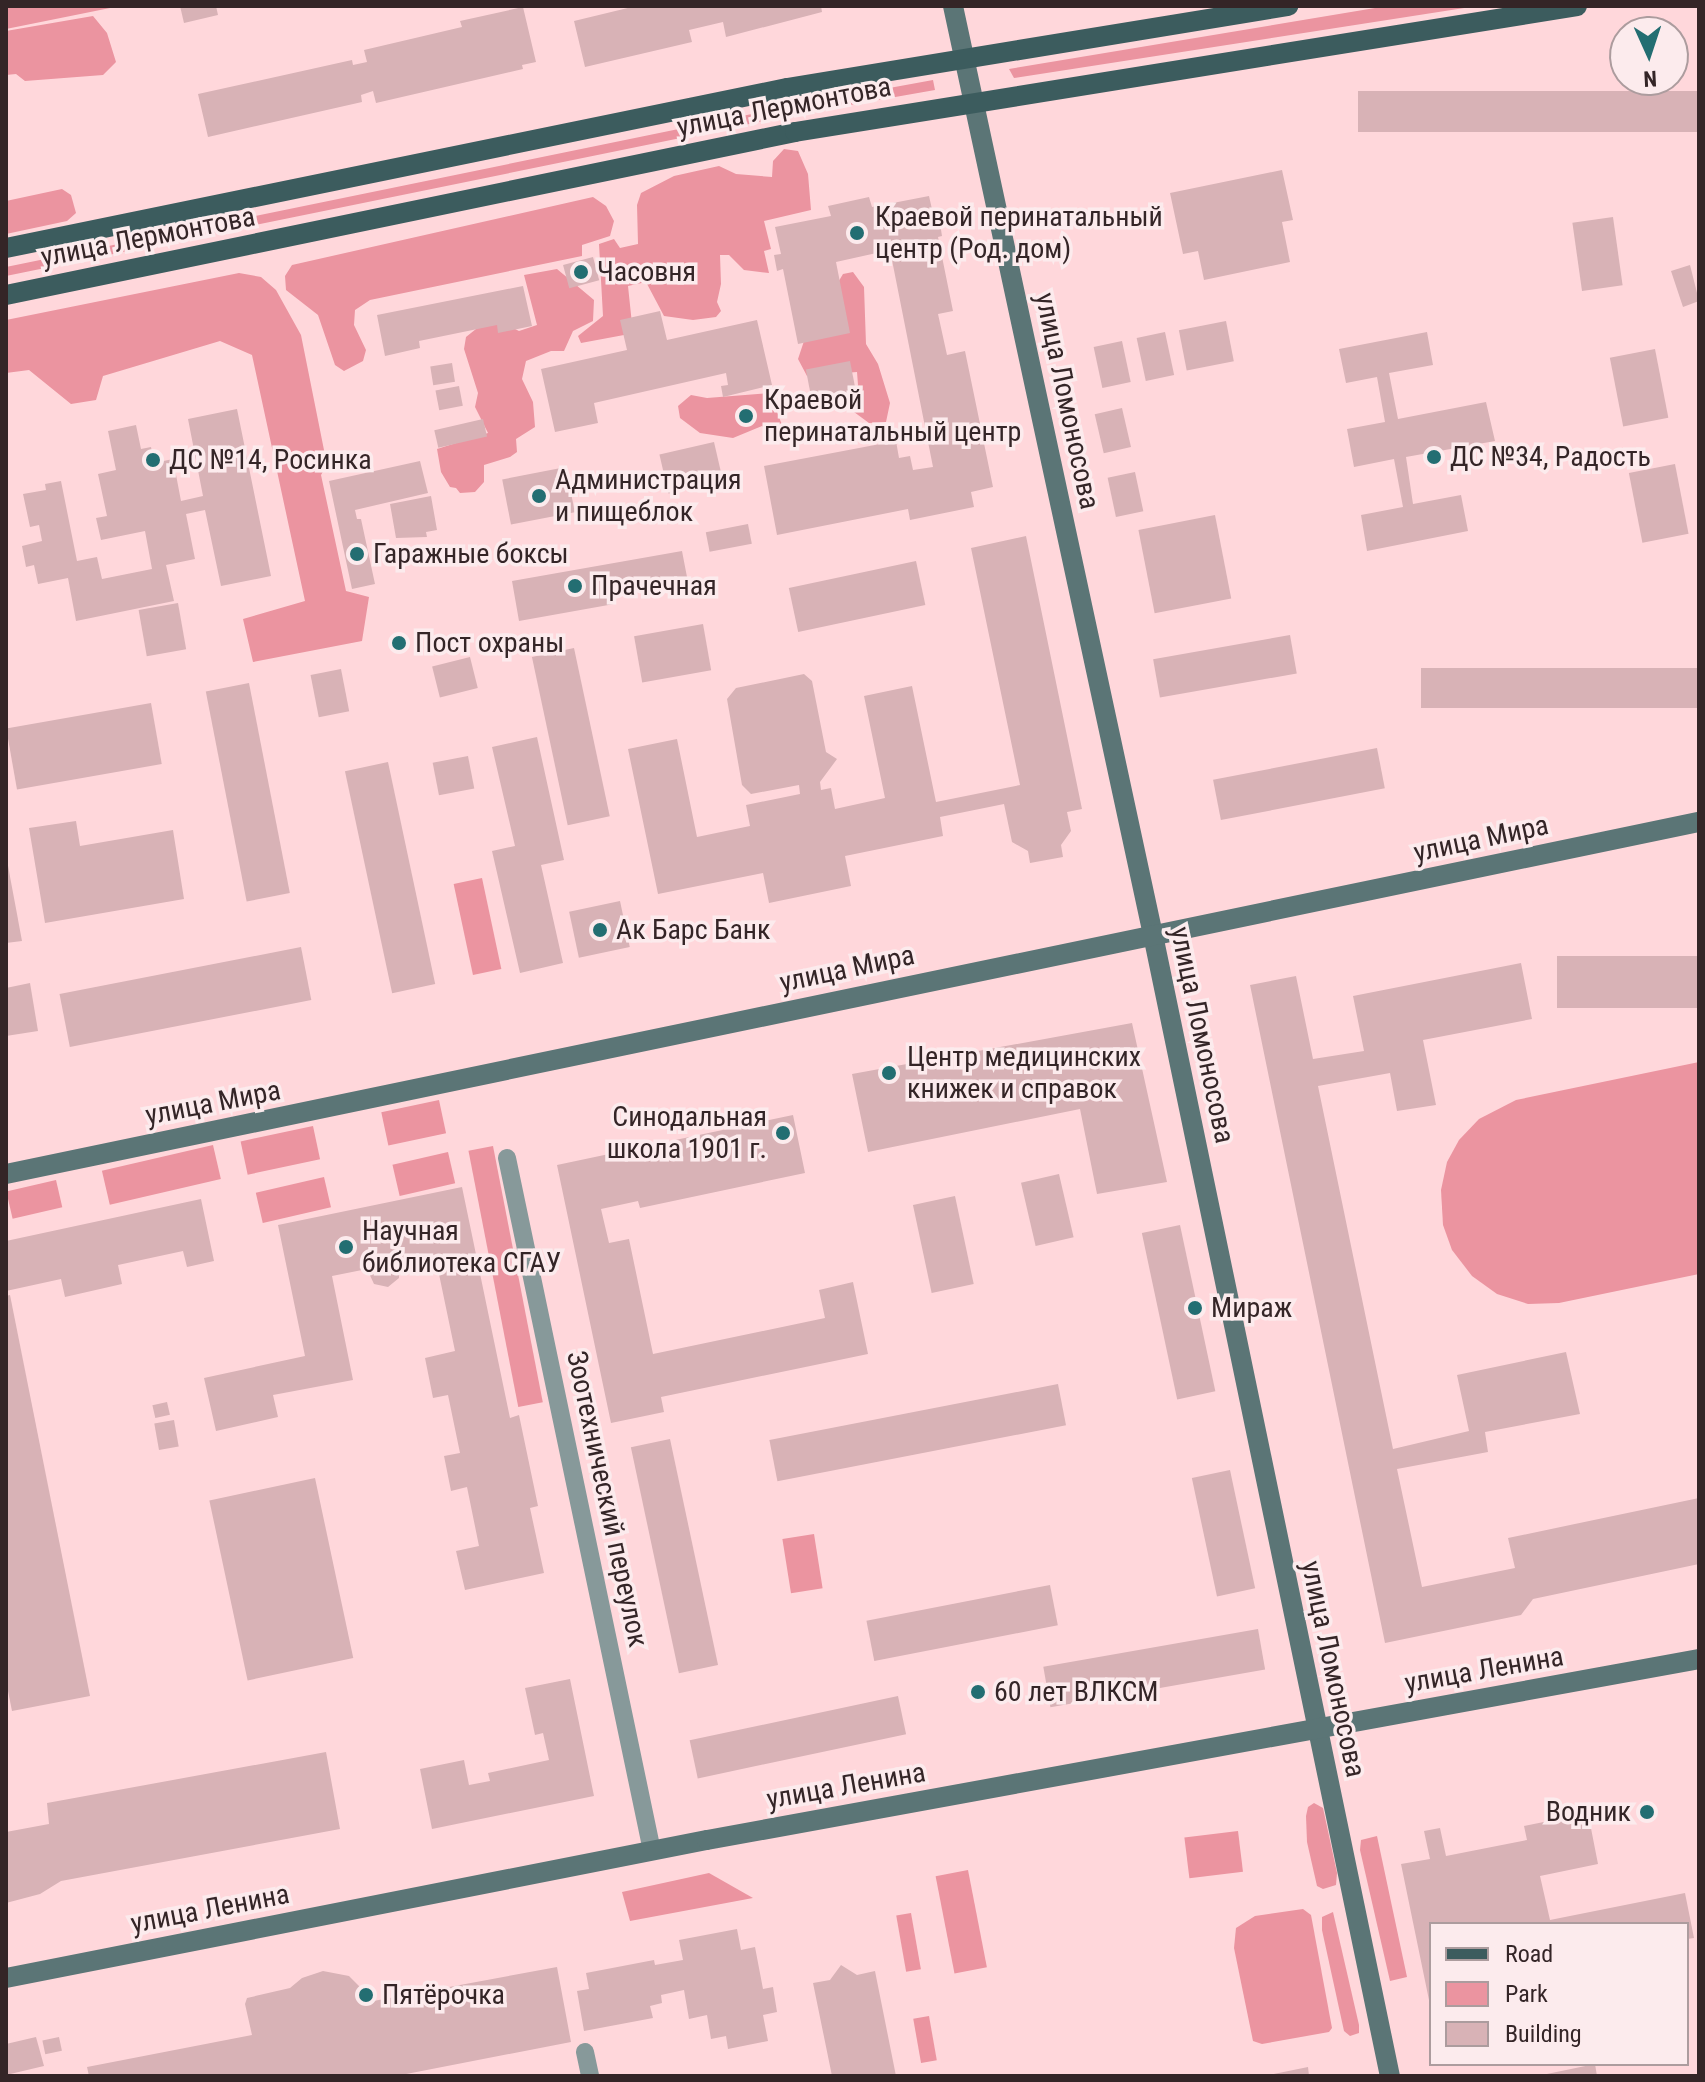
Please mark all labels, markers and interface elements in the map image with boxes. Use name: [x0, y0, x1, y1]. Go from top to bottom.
north arrow: [1609, 16, 1689, 96]
text: N: [1643, 66, 1658, 91]
street label: улица Лермонтова: [674, 70, 894, 144]
street label: улица Лермонтова: [38, 200, 258, 274]
place label: Краевой перинатальный центр (Род. дом): [875, 200, 1163, 266]
marker: Краевой перинатальный центр (Род. дом): [846, 222, 868, 244]
place label: Часовня: [597, 255, 696, 289]
marker: Часовня: [572, 263, 590, 281]
street label: улица Ломоносова: [1028, 290, 1106, 512]
place label: Краевой перинатальный центр: [764, 383, 1021, 449]
marker: Краевой перинатальный центр: [735, 405, 757, 427]
place label: ДС №34, Радость: [1450, 440, 1651, 474]
place label: ДС №14, Росинка: [169, 443, 372, 477]
marker: ДС №34, Радость: [1425, 448, 1443, 466]
marker: ДС №14, Росинка: [144, 451, 162, 469]
place label: Администрация и пищеблок: [555, 463, 742, 529]
marker: Администрация и пищеблок: [530, 487, 548, 505]
place label: Гаражные боксы: [373, 537, 569, 571]
marker: Гаражные боксы: [348, 545, 366, 563]
place label: Прачечная: [591, 569, 717, 603]
marker: Прачечная: [566, 577, 584, 595]
place label: Пост охраны: [415, 626, 564, 660]
marker: Пост охраны: [390, 634, 408, 652]
street label: улица Мира: [1411, 808, 1551, 870]
place label: Ак Барс Банк: [616, 913, 771, 947]
marker: Ак Барс Банк: [591, 921, 609, 939]
street label: улица Ломоносова: [1163, 924, 1241, 1146]
street label: улица Мира: [777, 938, 917, 1000]
place label: Центр медицинских книжек и справок: [907, 1040, 1141, 1106]
marker: Центр медицинских книжек и справок: [878, 1062, 900, 1084]
street label: улица Мира: [143, 1073, 283, 1133]
place label: Синодальная школа 1901 г.: [607, 1100, 767, 1166]
marker: Синодальная школа 1901 г.: [774, 1124, 792, 1142]
place label: Научная библиотека СГАУ: [362, 1214, 561, 1280]
marker: Научная библиотека СГАУ: [337, 1238, 355, 1256]
place label: Мираж: [1211, 1291, 1292, 1325]
marker: Мираж: [1186, 1299, 1204, 1317]
street label: Зоотехнический переулок: [559, 1348, 655, 1650]
street label: улица Ломоносова: [1294, 1558, 1372, 1780]
street label: улица Ленина: [1402, 1640, 1566, 1700]
place label: 60 лет ВЛКСМ: [994, 1675, 1158, 1709]
marker: 60 лет ВЛКСМ: [969, 1683, 987, 1701]
street label: улица Ленина: [764, 1756, 928, 1816]
place label: Водник: [1546, 1795, 1631, 1829]
marker: Водник: [1638, 1803, 1656, 1821]
street label: улица Ленина: [128, 1877, 292, 1941]
legend: [1429, 1922, 1689, 2066]
text: Road: [1505, 1940, 1553, 1968]
place label: Пятёрочка: [382, 1978, 505, 2012]
text: Park: [1505, 1980, 1548, 2008]
marker: Пятёрочка: [357, 1986, 375, 2004]
text: Building: [1505, 2020, 1582, 2048]

